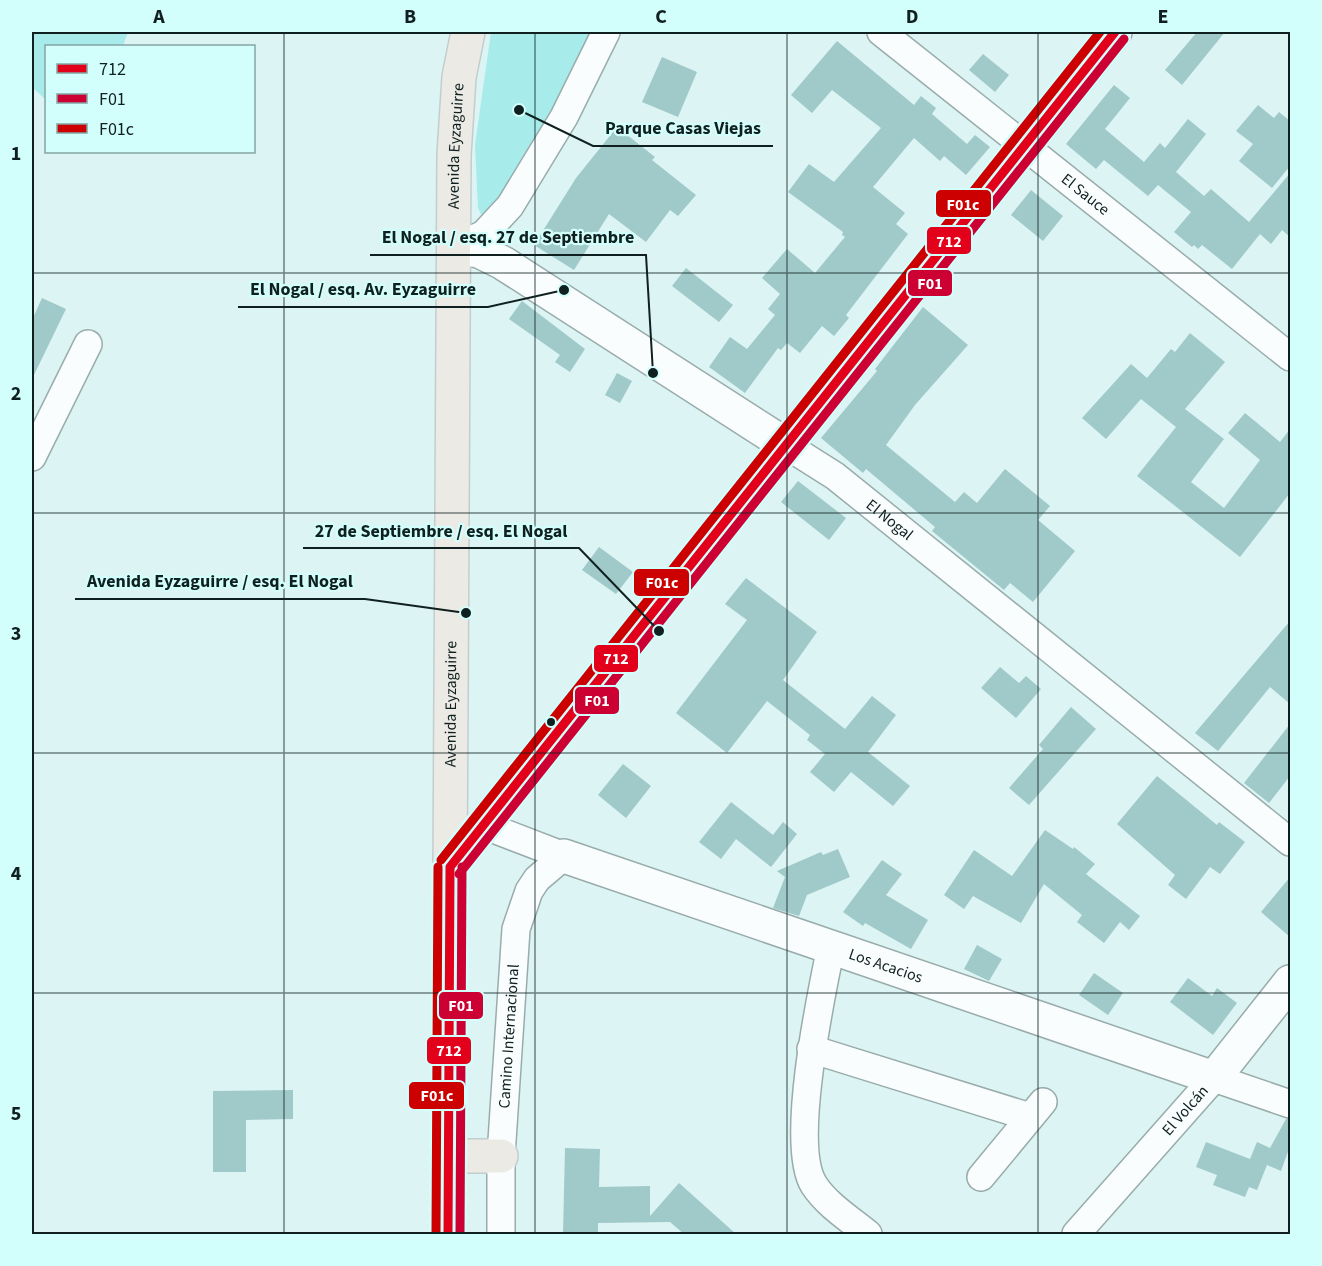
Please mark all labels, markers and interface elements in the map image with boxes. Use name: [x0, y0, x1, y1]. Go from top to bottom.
text: A: [152, 3, 165, 31]
text: B: [404, 3, 416, 31]
text: C: [655, 3, 667, 31]
text: D: [906, 3, 918, 31]
text: E: [1158, 3, 1168, 31]
legend: [45, 45, 255, 153]
text: 712: [99, 57, 126, 82]
street label: Avenida Eyzaguirre: [443, 82, 470, 209]
text: F01: [99, 87, 126, 112]
callout: Parque Casas Viejas: [593, 110, 773, 146]
text: Parque Casas Viejas: [605, 116, 761, 141]
text: F01c: [99, 117, 134, 142]
text: 1: [11, 140, 21, 168]
street label: El Sauce: [1057, 168, 1114, 220]
line badge: F01c: [935, 189, 992, 218]
text: F01c: [947, 194, 980, 216]
callout: El Nogal / esq. 27 de Septiembre: [370, 219, 646, 255]
text: El Nogal / esq. 27 de Septiembre: [382, 225, 634, 250]
line badge: 712: [926, 226, 972, 255]
text: 712: [936, 231, 962, 253]
line badge: F01: [907, 269, 953, 297]
callout: El Nogal / esq. Av. Eyzaguirre: [238, 271, 488, 307]
text: F01: [917, 273, 943, 295]
text: El Nogal / esq. Av. Eyzaguirre: [250, 277, 476, 302]
text: 2: [11, 380, 21, 408]
street label: El Nogal: [861, 494, 918, 546]
callout: 27 de Septiembre / esq. El Nogal: [303, 512, 579, 548]
text: 27 de Septiembre / esq. El Nogal: [315, 519, 567, 544]
callout: Avenida Eyzaguirre / esq. El Nogal: [75, 563, 365, 599]
line badge: F01c: [633, 568, 690, 597]
text: Avenida Eyzaguirre / esq. El Nogal: [86, 569, 353, 594]
text: F01c: [646, 572, 679, 594]
text: 3: [11, 620, 21, 648]
street label: Avenida Eyzaguirre: [440, 641, 462, 767]
line badge: 712: [593, 644, 639, 673]
text: 712: [603, 648, 629, 670]
line badge: F01: [574, 686, 620, 715]
text: F01: [584, 690, 610, 712]
unlabelled marker: [545, 716, 557, 728]
text: 4: [11, 860, 22, 888]
street label: Los Acacios: [846, 943, 926, 989]
street label: Camino Internacional: [493, 963, 525, 1109]
line badge: F01: [438, 991, 484, 1020]
text: F01: [448, 995, 474, 1017]
line badge: 712: [426, 1036, 472, 1065]
text: 712: [436, 1040, 462, 1062]
street label: El Volcán: [1157, 1080, 1214, 1140]
line badge: F01c: [408, 1081, 465, 1110]
text: F01c: [421, 1085, 454, 1107]
text: 5: [11, 1100, 21, 1128]

